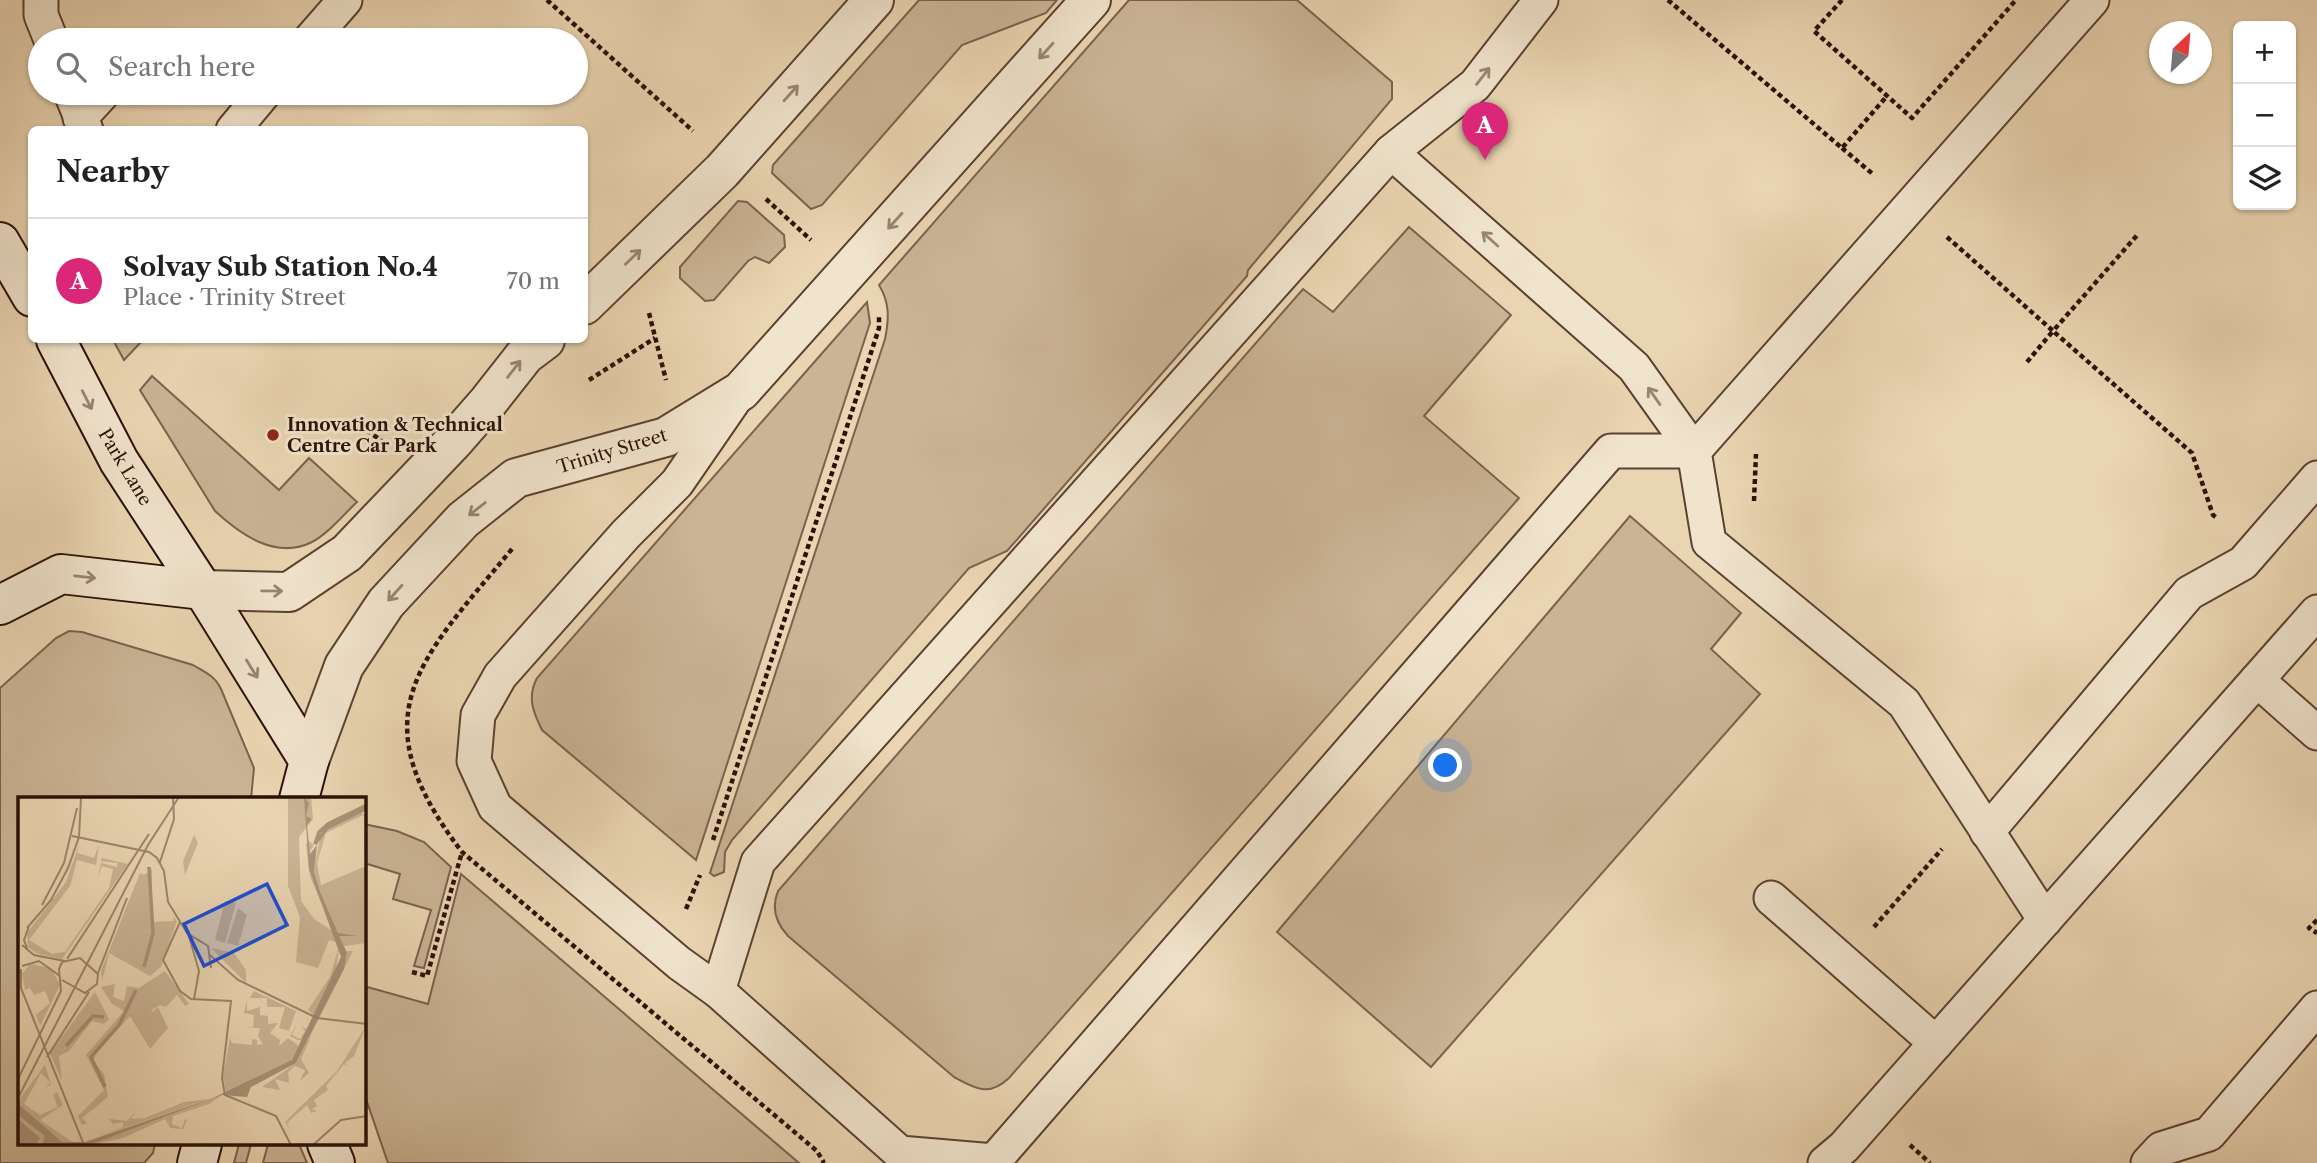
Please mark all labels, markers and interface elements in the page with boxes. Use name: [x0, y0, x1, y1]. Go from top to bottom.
north arrow: [2149, 21, 2212, 84]
map controls: [2233, 21, 2296, 210]
button: +: [2233, 21, 2296, 84]
search box: [28, 28, 588, 105]
one-way arrow: [1038, 42, 1054, 60]
icon: search: [52, 48, 90, 86]
text: Search here: [108, 51, 255, 83]
one-way arrow: [1475, 67, 1490, 85]
button: −: [2233, 84, 2296, 147]
one-way arrow: [783, 85, 799, 103]
pin: A: [1462, 102, 1508, 160]
button: layers: [2233, 147, 2296, 210]
text: Nearby: [56, 153, 169, 190]
one-way arrow: [887, 212, 903, 230]
one-way arrow: [1482, 232, 1500, 248]
one-way arrow: [625, 249, 642, 266]
text: Solvay Sub Station No.4: [123, 251, 438, 283]
text: A: [70, 267, 88, 295]
text: 70 m: [507, 267, 560, 295]
text: Place · Trinity Street: [123, 283, 346, 311]
one-way arrow: [507, 360, 522, 378]
one-way arrow: [1647, 387, 1662, 406]
one-way arrow: [81, 389, 94, 410]
place label: Innovation & Technical Centre Car Park: [287, 414, 503, 457]
street label: Park Lane: [93, 424, 157, 510]
street label: Trinity Street: [554, 424, 670, 478]
marker: Innovation & Technical Centre Car Park: [265, 427, 281, 443]
one-way arrow: [469, 501, 487, 516]
one-way arrow: [74, 571, 96, 584]
one-way arrow: [387, 584, 403, 602]
one-way arrow: [260, 585, 283, 598]
one-way arrow: [245, 659, 259, 679]
your location: [1428, 748, 1462, 782]
inset map: [18, 797, 366, 1146]

